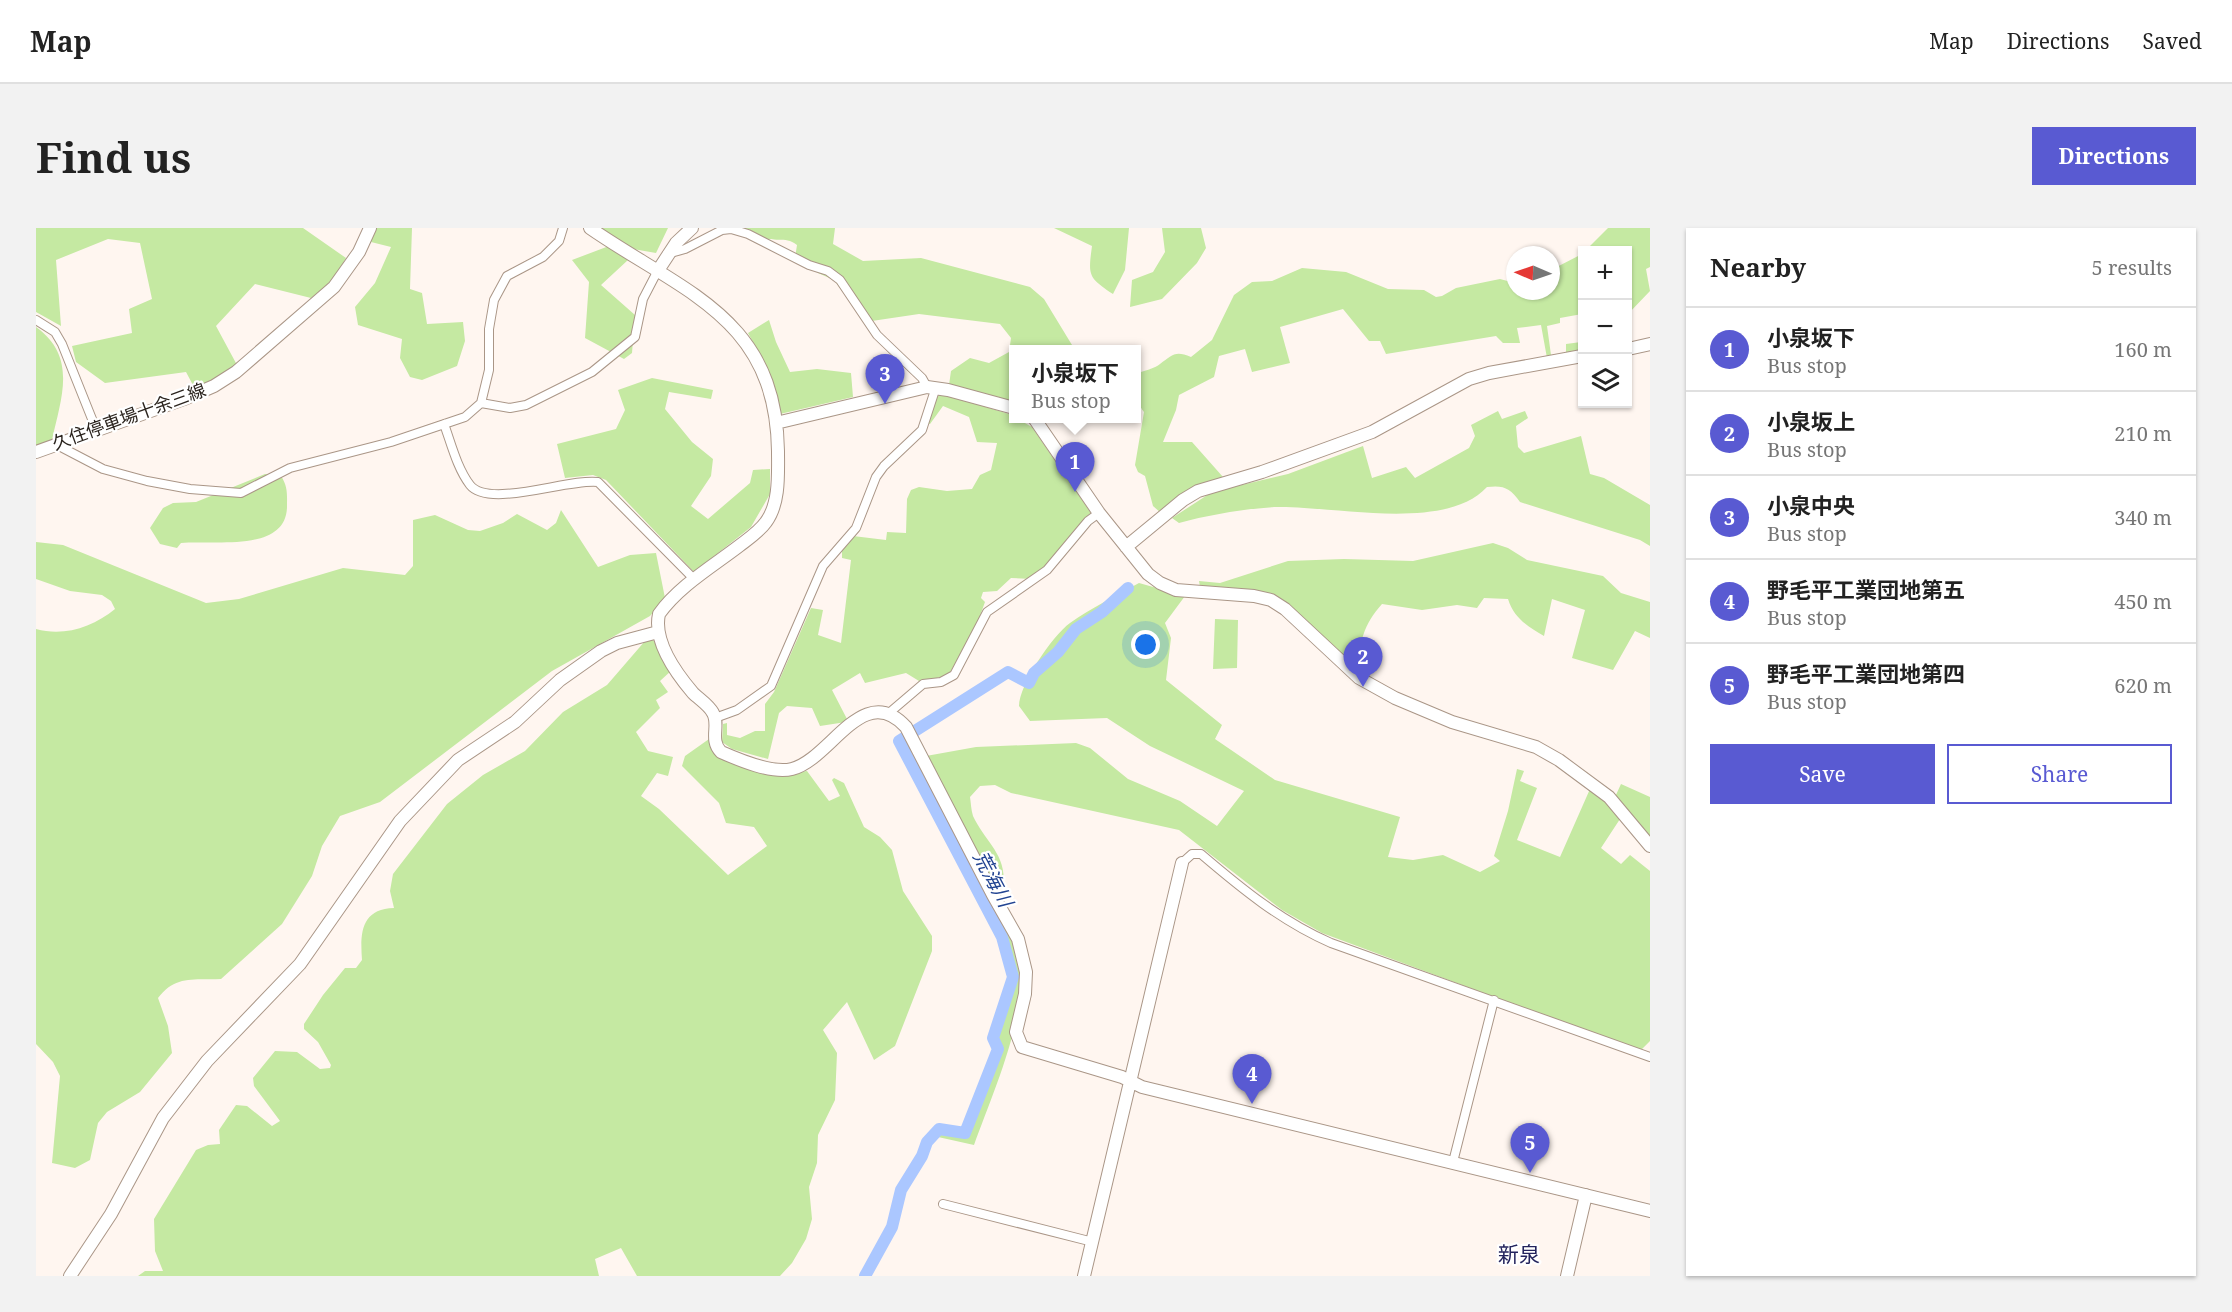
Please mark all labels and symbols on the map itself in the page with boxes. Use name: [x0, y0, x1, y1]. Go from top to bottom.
north arrow: [1506, 246, 1560, 300]
pin: 3: [866, 354, 904, 404]
street label: 久住停車場十余三線: [48, 377, 209, 455]
pin: 1: [1056, 442, 1094, 492]
your location: [1131, 630, 1160, 659]
pin: 2: [1344, 638, 1382, 687]
water label: 荒海川: [967, 846, 1020, 913]
pin: 4: [1232, 1054, 1272, 1104]
pin: 5: [1510, 1124, 1550, 1173]
district label: 新泉: [1498, 1240, 1540, 1268]

